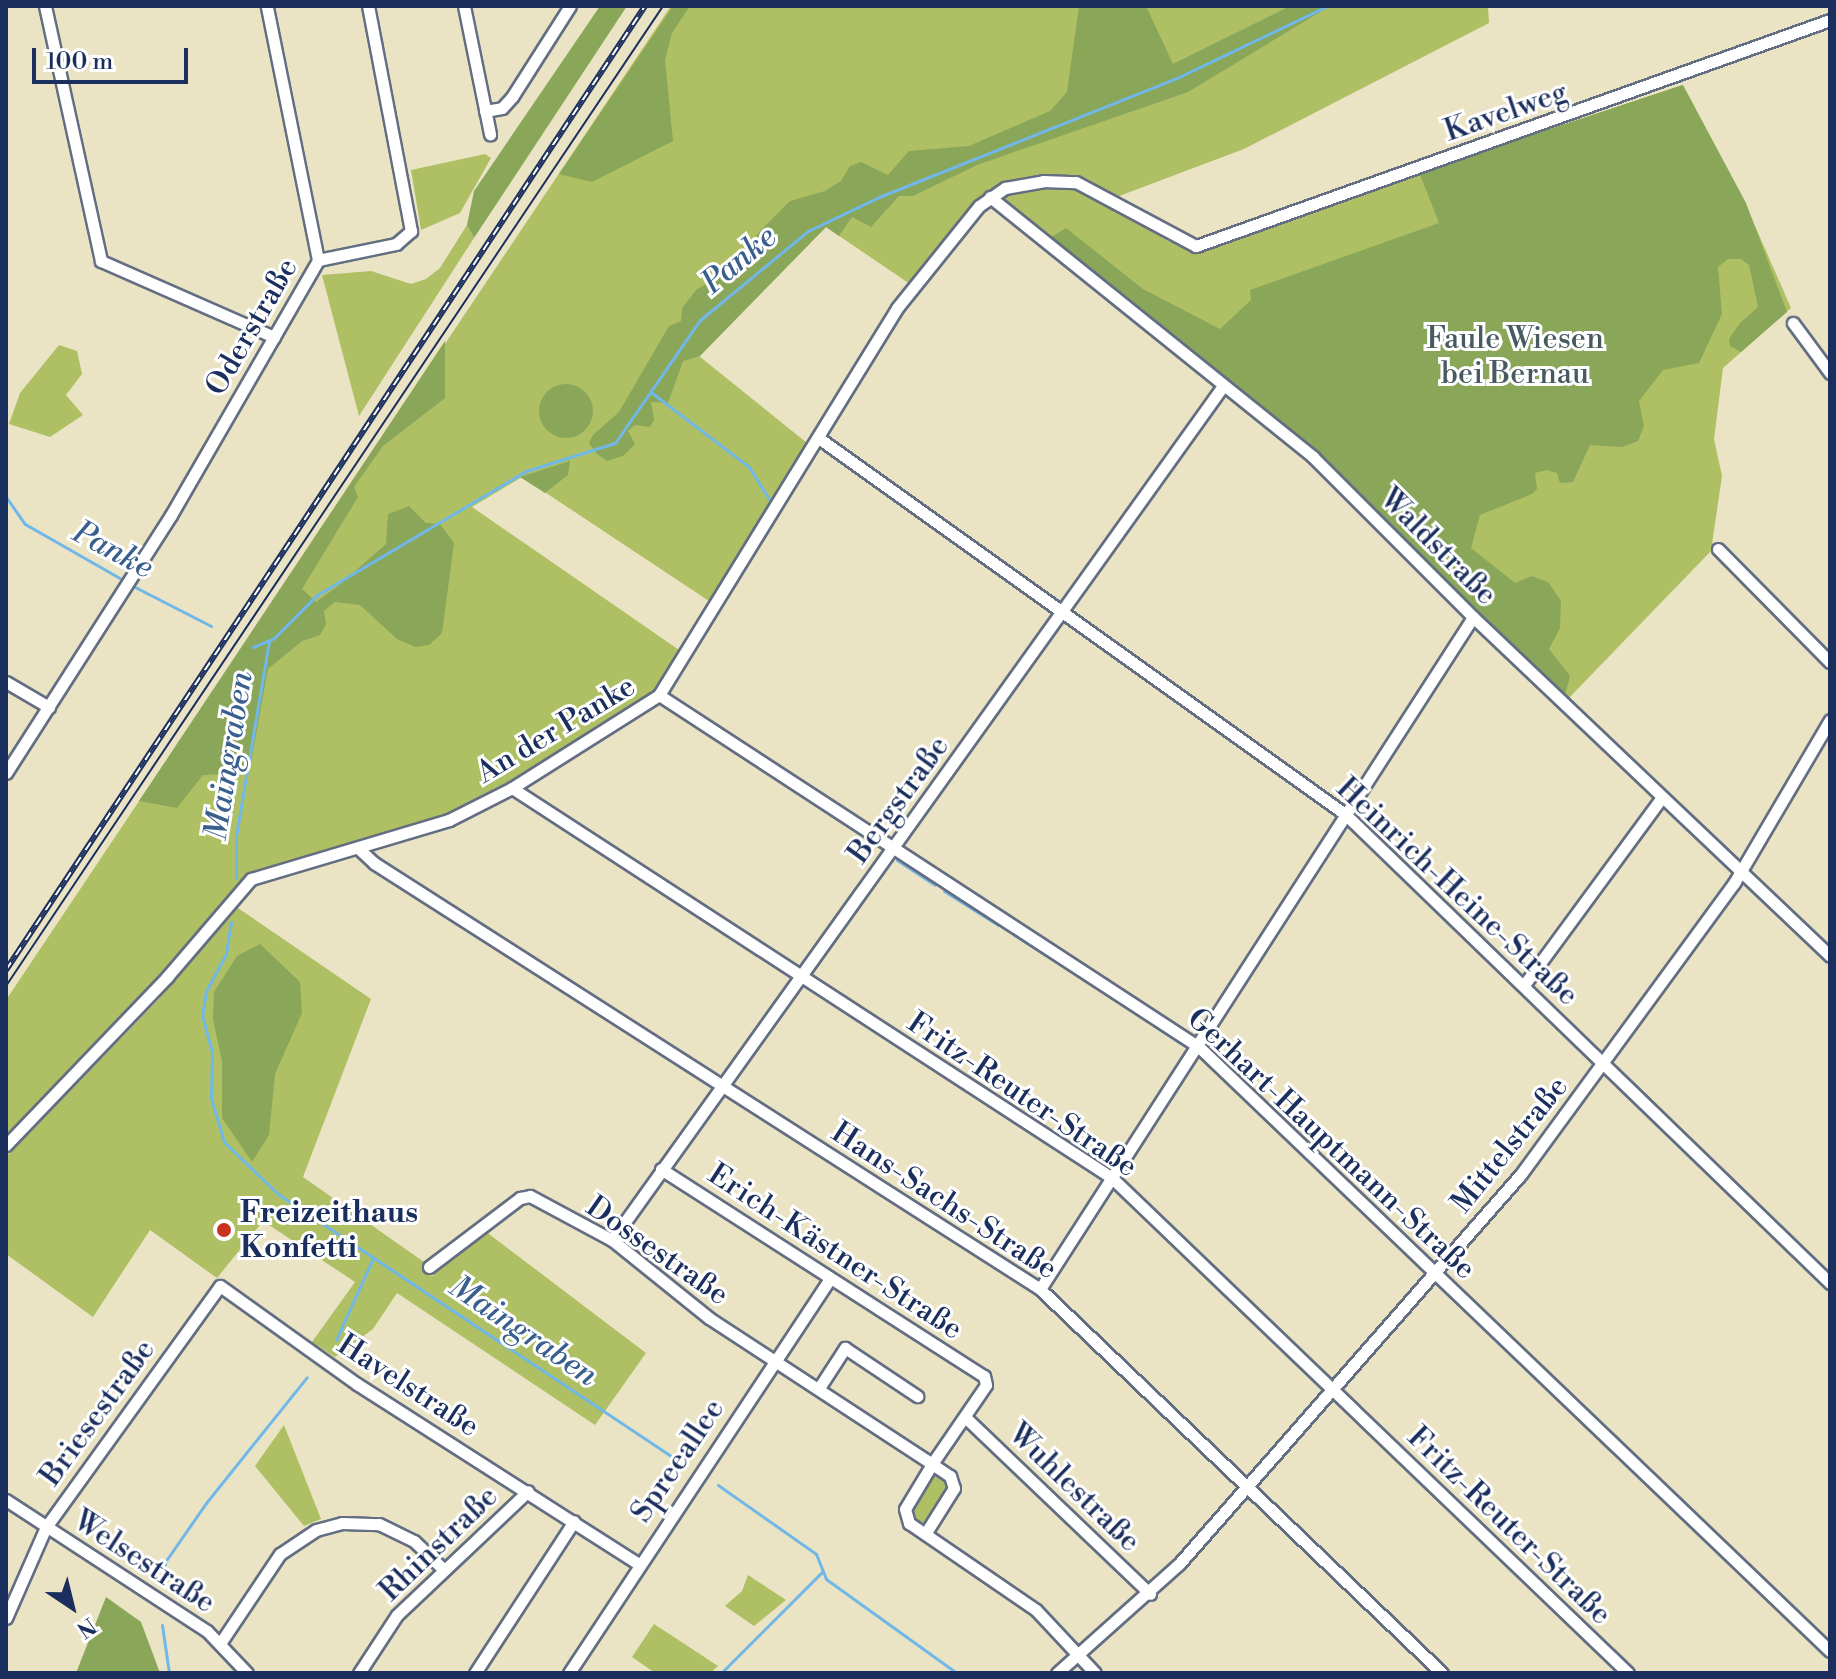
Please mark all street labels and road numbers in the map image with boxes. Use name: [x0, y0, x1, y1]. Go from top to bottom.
street label: Kavelweg: [1440, 74, 1572, 150]
street label: Oderstraße: [198, 252, 306, 402]
street label: Waldstraße: [1372, 481, 1504, 613]
street label: An der Panke: [470, 669, 642, 791]
street label: Bergstraße: [841, 729, 957, 871]
street label: Heinrich-Heine-Straße: [1329, 771, 1585, 1013]
street label: Gerhart-Hauptmann-Straße: [1179, 1001, 1483, 1287]
street label: Fritz-Reuter-Straße: [900, 1005, 1144, 1185]
street label: Mittelstraße: [1444, 1070, 1576, 1220]
street label: Hans-Sachs-Straße: [825, 1115, 1063, 1287]
street label: Erich-Kästner-Straße: [701, 1156, 969, 1348]
street label: Dossestraße: [579, 1189, 735, 1313]
street label: Havelstraße: [330, 1327, 486, 1445]
street label: Briesestraße: [33, 1333, 163, 1493]
street label: Spreeallee: [624, 1393, 732, 1529]
street label: Wuhlestraße: [1001, 1416, 1147, 1560]
street label: Fritz-Reuter-Straße: [1400, 1420, 1618, 1632]
street label: Rhinstraße: [372, 1479, 506, 1609]
street label: Welsestraße: [66, 1503, 222, 1621]

